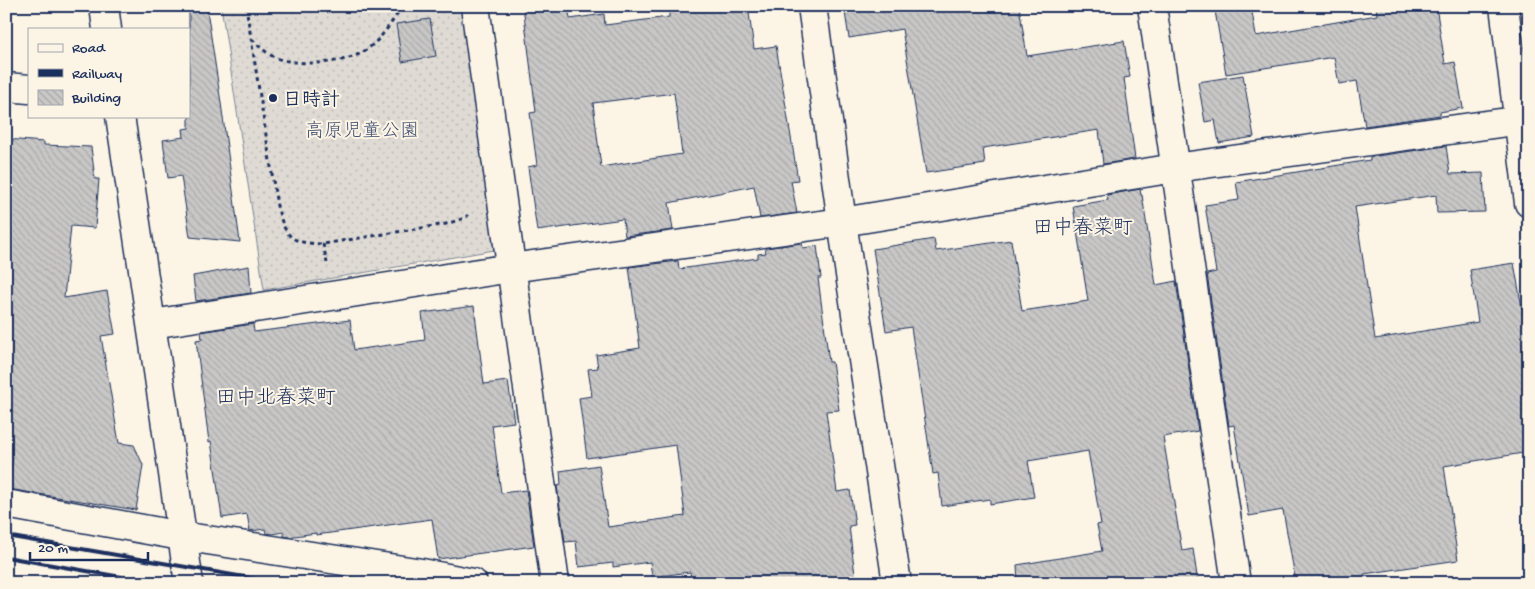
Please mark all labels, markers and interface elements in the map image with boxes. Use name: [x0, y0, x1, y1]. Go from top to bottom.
legend: [28, 28, 190, 118]
text: Road: [72, 40, 106, 58]
text: Railway: [72, 66, 123, 84]
place label: 日時計: [283, 89, 340, 113]
text: Building: [71, 90, 121, 108]
marker: 日時計: [267, 92, 279, 104]
park label: 高原児童公園: [305, 120, 419, 144]
district label: 田中春菜町: [1033, 216, 1133, 241]
district label: 田中北春菜町: [216, 386, 336, 411]
scale bar: [30, 529, 148, 561]
text: 20 m: [38, 540, 68, 558]

